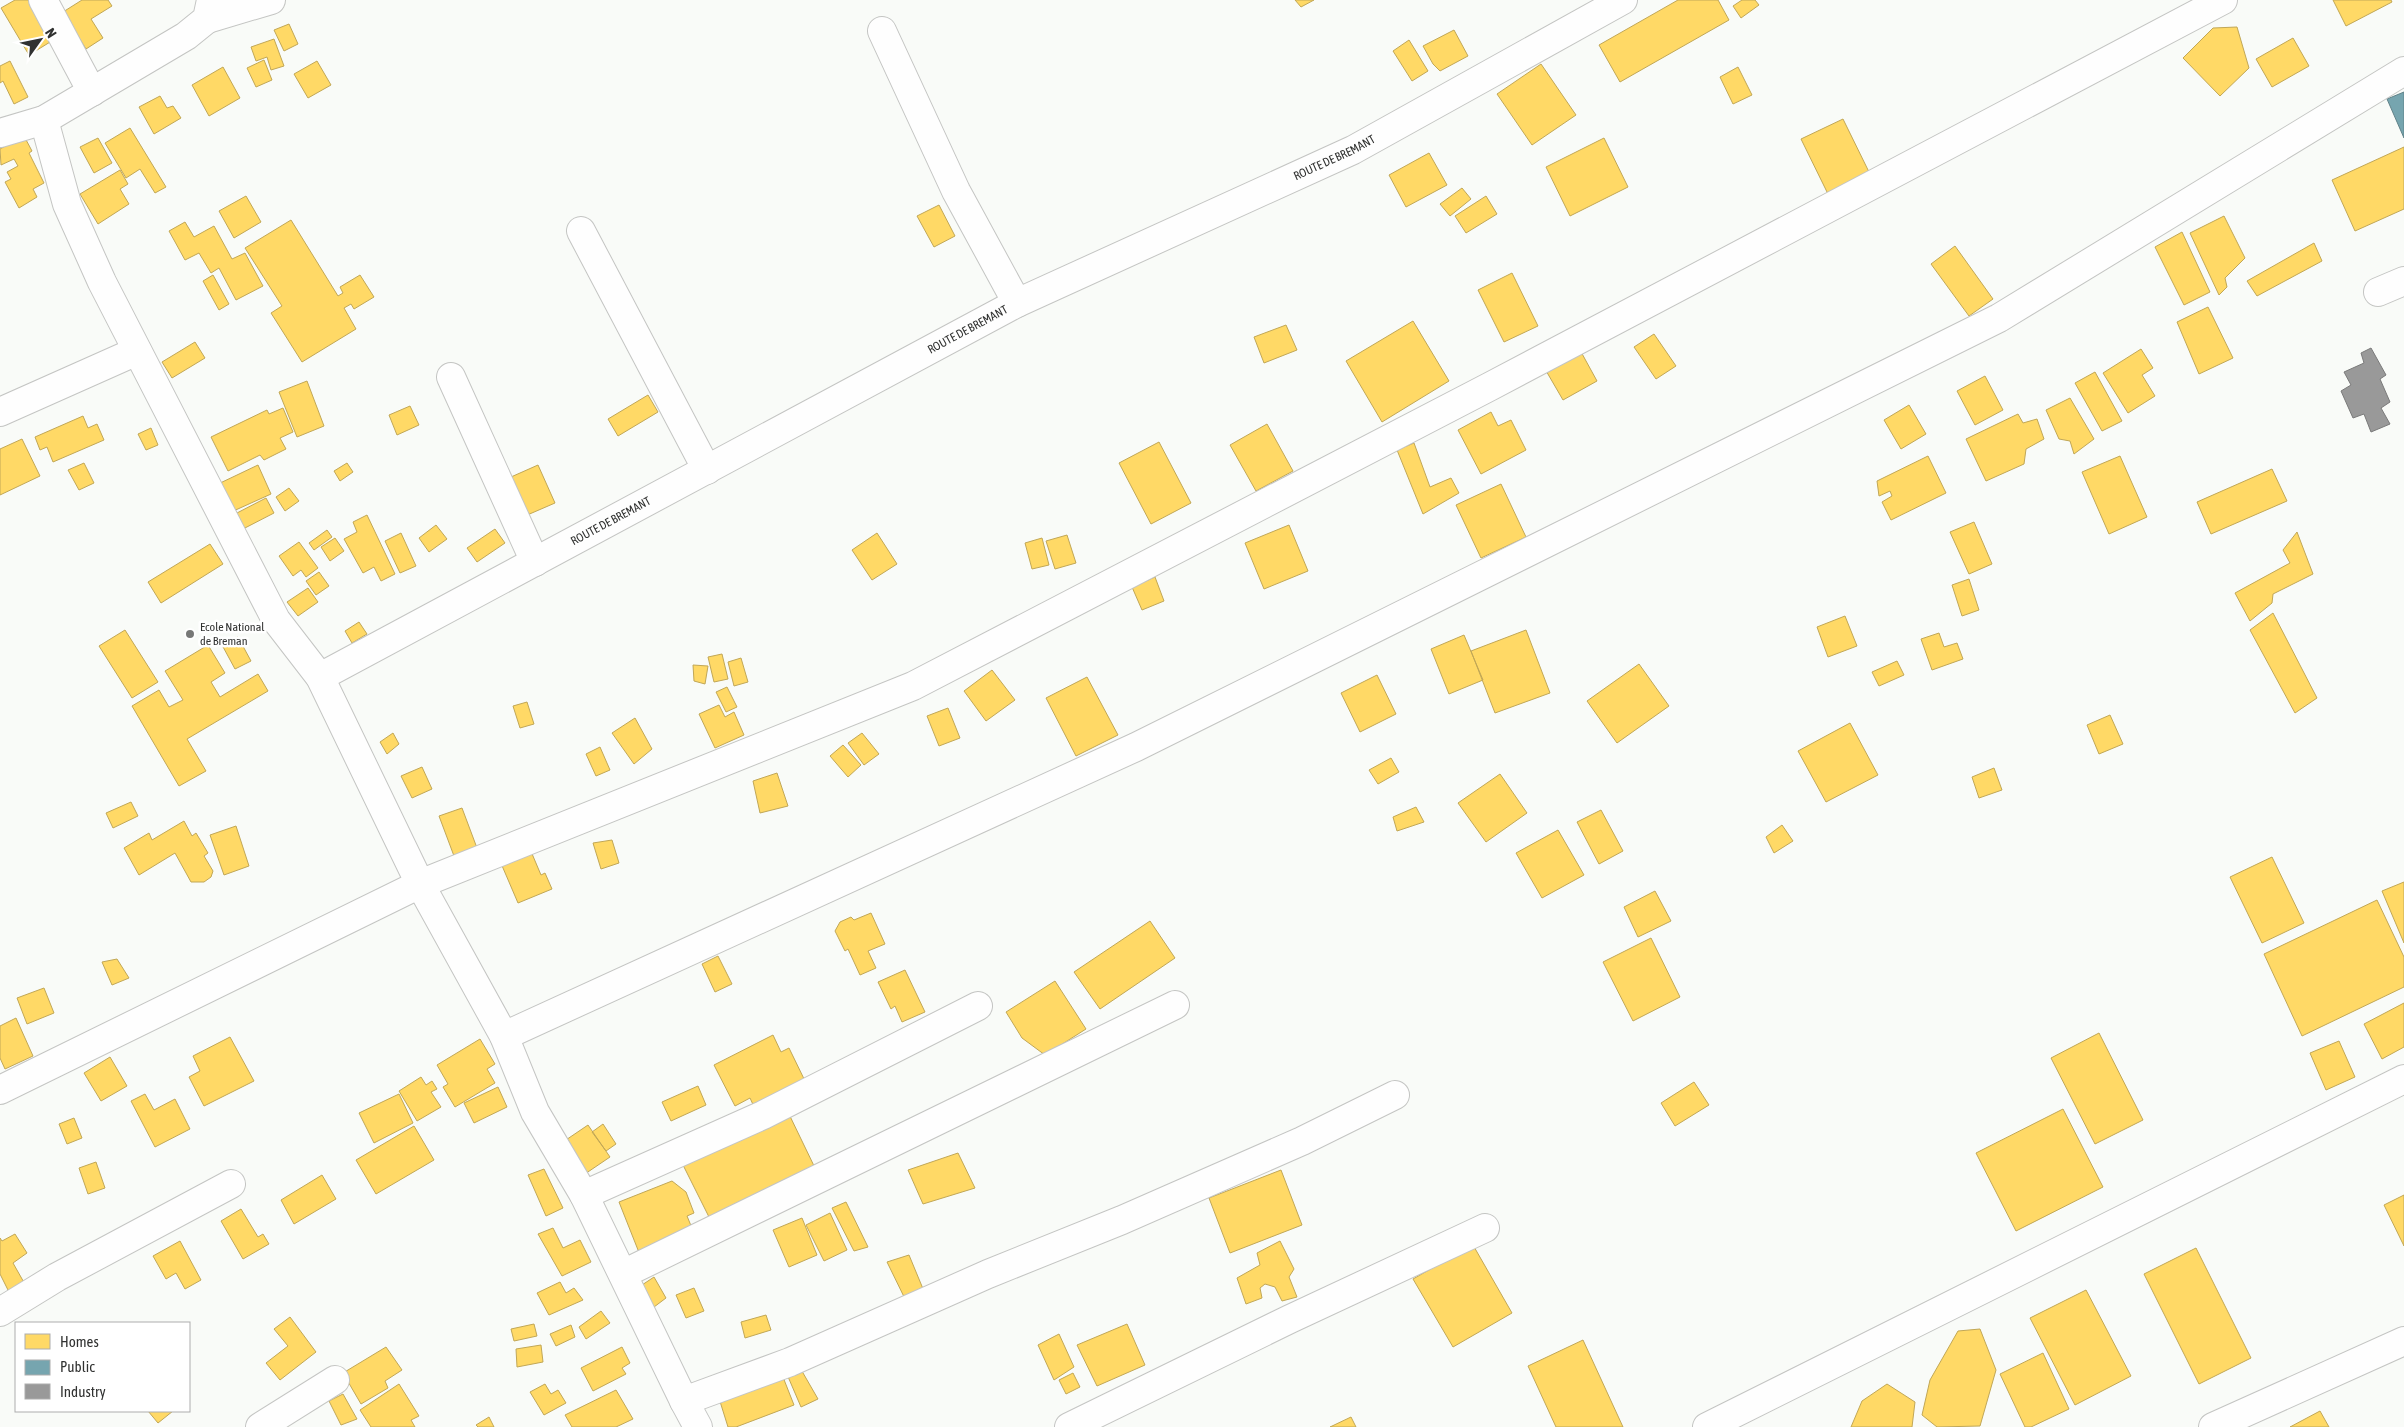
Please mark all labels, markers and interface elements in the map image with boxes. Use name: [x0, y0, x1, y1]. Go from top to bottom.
north arrow: [15, 15, 65, 65]
text: N: [42, 25, 60, 41]
street label: ROUTE DE BREMANT: [1291, 132, 1378, 183]
street label: ROUTE DE BREMANT: [925, 302, 1011, 357]
street label: ROUTE DE BREMANT: [568, 493, 654, 548]
place label: Ecole National de Breman: [200, 620, 265, 648]
marker: Ecole National de Breman: [184, 628, 196, 640]
legend: [15, 1322, 190, 1412]
text: Homes: [60, 1333, 99, 1350]
text: Public: [60, 1358, 95, 1375]
text: Industry: [60, 1383, 106, 1400]

